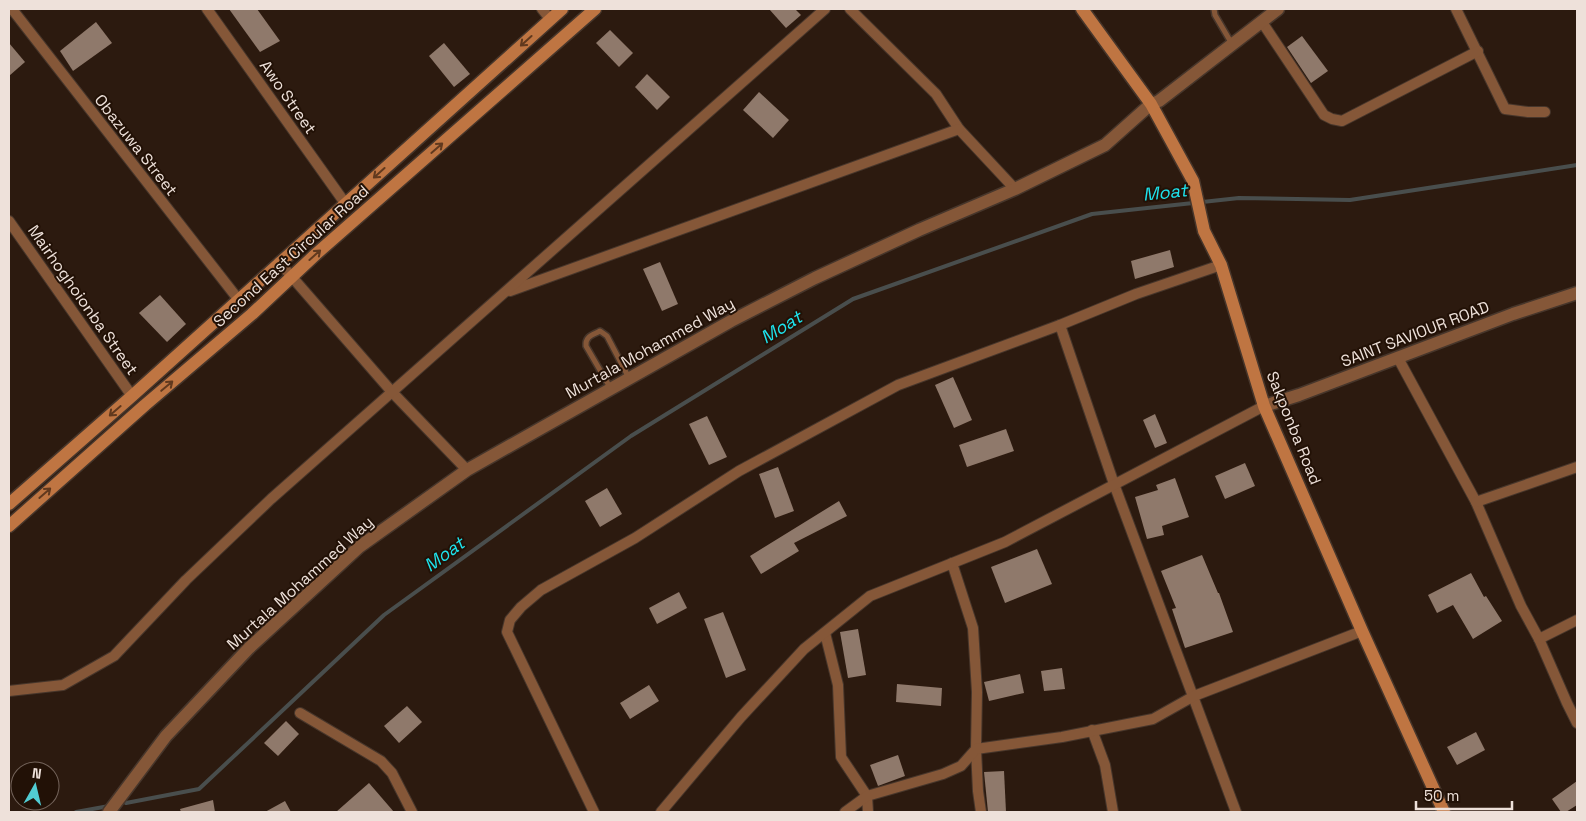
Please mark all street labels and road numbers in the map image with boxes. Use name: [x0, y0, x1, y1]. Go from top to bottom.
street label: Awo Street: [255, 56, 321, 138]
street label: Obazuwa Street: [90, 90, 182, 200]
street label: Second East Circular Road: [209, 180, 373, 332]
street label: Mairhoghoionba Street: [23, 221, 143, 379]
street label: Murtala Mohammed Way: [562, 293, 738, 403]
street label: SAINT SAVIOUR ROAD: [1338, 296, 1492, 372]
street label: Sakponba Road: [1262, 368, 1326, 488]
street label: Murtala Mohammed Way: [222, 512, 378, 654]

